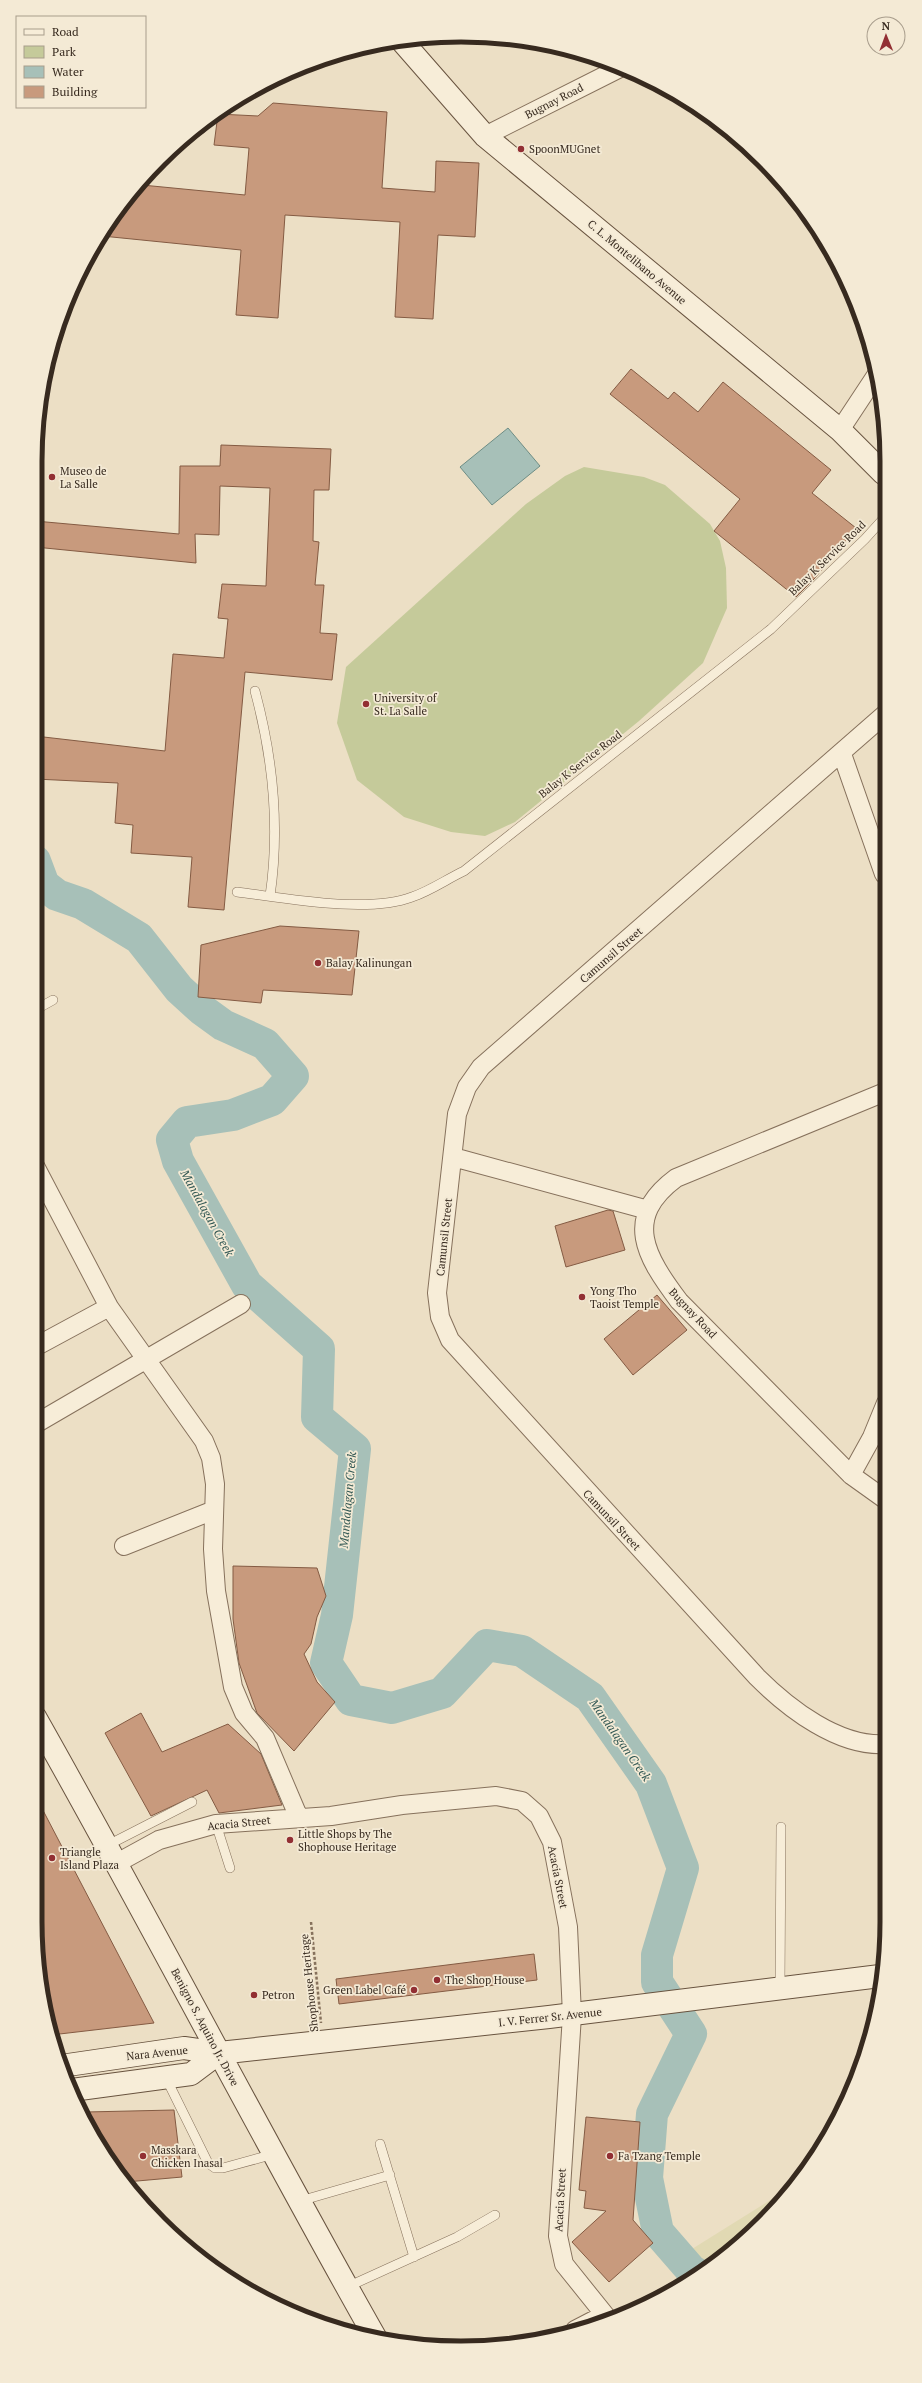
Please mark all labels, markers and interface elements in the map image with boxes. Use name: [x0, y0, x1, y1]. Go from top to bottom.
legend: [16, 16, 146, 108]
north arrow: [866, 16, 906, 56]
text: N: [882, 19, 891, 33]
text: Road: [52, 24, 79, 39]
text: Park: [52, 44, 77, 59]
text: Water: [52, 64, 84, 79]
street label: Bugnay Road: [522, 80, 586, 122]
text: Building: [52, 84, 98, 99]
place label: SpoonMUGnet: [529, 142, 600, 156]
marker: SpoonMUGnet: [516, 144, 526, 154]
street label: C. L. Montelibano Avenue: [585, 217, 690, 308]
place label: Museo de La Salle: [60, 464, 107, 491]
marker: Museo de La Salle: [47, 472, 57, 482]
street label: Balay K Service Road: [786, 518, 868, 598]
place label: University of St. La Salle: [374, 691, 438, 718]
marker: University of St. La Salle: [361, 699, 371, 709]
street label: Balay K Service Road: [536, 727, 624, 801]
street label: Camunsil Street: [577, 924, 645, 986]
place label: Balay Kalinungan: [326, 956, 412, 970]
marker: Balay Kalinungan: [313, 958, 323, 968]
water label: Mandalagan Creek: [177, 1166, 238, 1259]
street label: Camunsil Street: [433, 1197, 455, 1277]
place label: Yong Tho Taoist Temple: [590, 1284, 660, 1311]
street label: Bugnay Road: [666, 1285, 720, 1341]
marker: Yong Tho Taoist Temple: [577, 1292, 587, 1302]
water label: Mandalagan Creek: [336, 1451, 359, 1550]
street label: Camunsil Street: [580, 1487, 644, 1553]
water label: Mandalagan Creek: [586, 1695, 654, 1784]
street label: Acacia Street: [207, 1813, 271, 1833]
place label: Little Shops by The Shophouse Heritage: [298, 1827, 397, 1854]
marker: Little Shops by The Shophouse Heritage: [285, 1835, 295, 1845]
street label: Acacia Street: [545, 1844, 571, 1910]
place label: Triangle Island Plaza: [60, 1845, 120, 1872]
marker: Triangle Island Plaza: [47, 1853, 57, 1863]
street label: Shophouse Heritage: [297, 1933, 321, 2033]
street label: Benigno S. Aquino Jr. Drive: [168, 1966, 242, 2089]
place label: The Shop House: [445, 1973, 525, 1987]
marker: The Shop House: [432, 1975, 442, 1985]
place label: Green Label Café: [323, 1983, 406, 1997]
marker: Green Label Café: [409, 1985, 419, 1995]
place label: Petron: [262, 1988, 295, 2002]
marker: Petron: [249, 1990, 259, 2000]
street label: I. V. Ferrer Sr. Avenue: [498, 2005, 603, 2029]
street label: Nara Avenue: [126, 2043, 189, 2063]
place label: Masskara Chicken Inasal: [151, 2143, 223, 2170]
place label: Fa Tzang Temple: [618, 2149, 701, 2163]
marker: Masskara Chicken Inasal: [138, 2151, 148, 2161]
marker: Fa Tzang Temple: [605, 2151, 615, 2161]
street label: Acacia Street: [551, 2168, 569, 2232]

